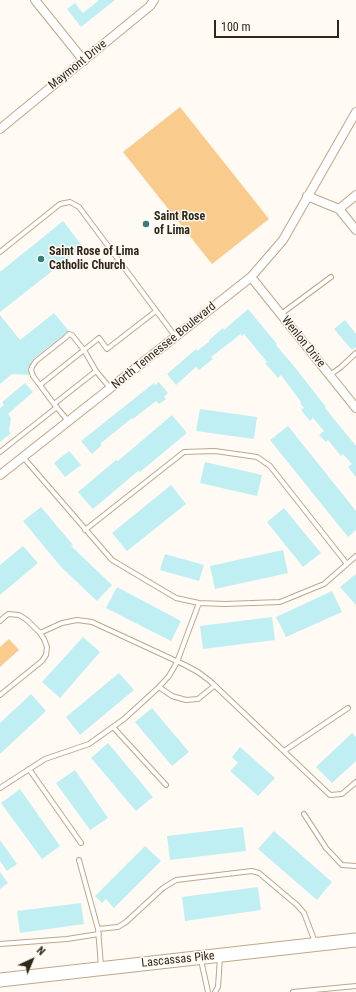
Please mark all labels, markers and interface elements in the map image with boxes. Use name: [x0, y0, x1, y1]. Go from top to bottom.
scale bar: [216, 12, 341, 38]
text: 100 m: [221, 20, 251, 34]
street label: Maymont Drive: [46, 37, 110, 93]
place label: Saint Rose of Lima: [154, 210, 205, 238]
marker: Saint Rose of Lima: [141, 219, 151, 229]
place label: Saint Rose of Lima Catholic Church: [49, 245, 139, 273]
marker: Saint Rose of Lima Catholic Church: [36, 254, 46, 264]
street label: North Tennessee Boulevard: [109, 300, 219, 392]
street label: Wenlon Drive: [278, 314, 328, 370]
north arrow: [12, 940, 52, 980]
text: N: [34, 944, 48, 958]
street label: Lascassas Pike: [141, 949, 215, 971]

